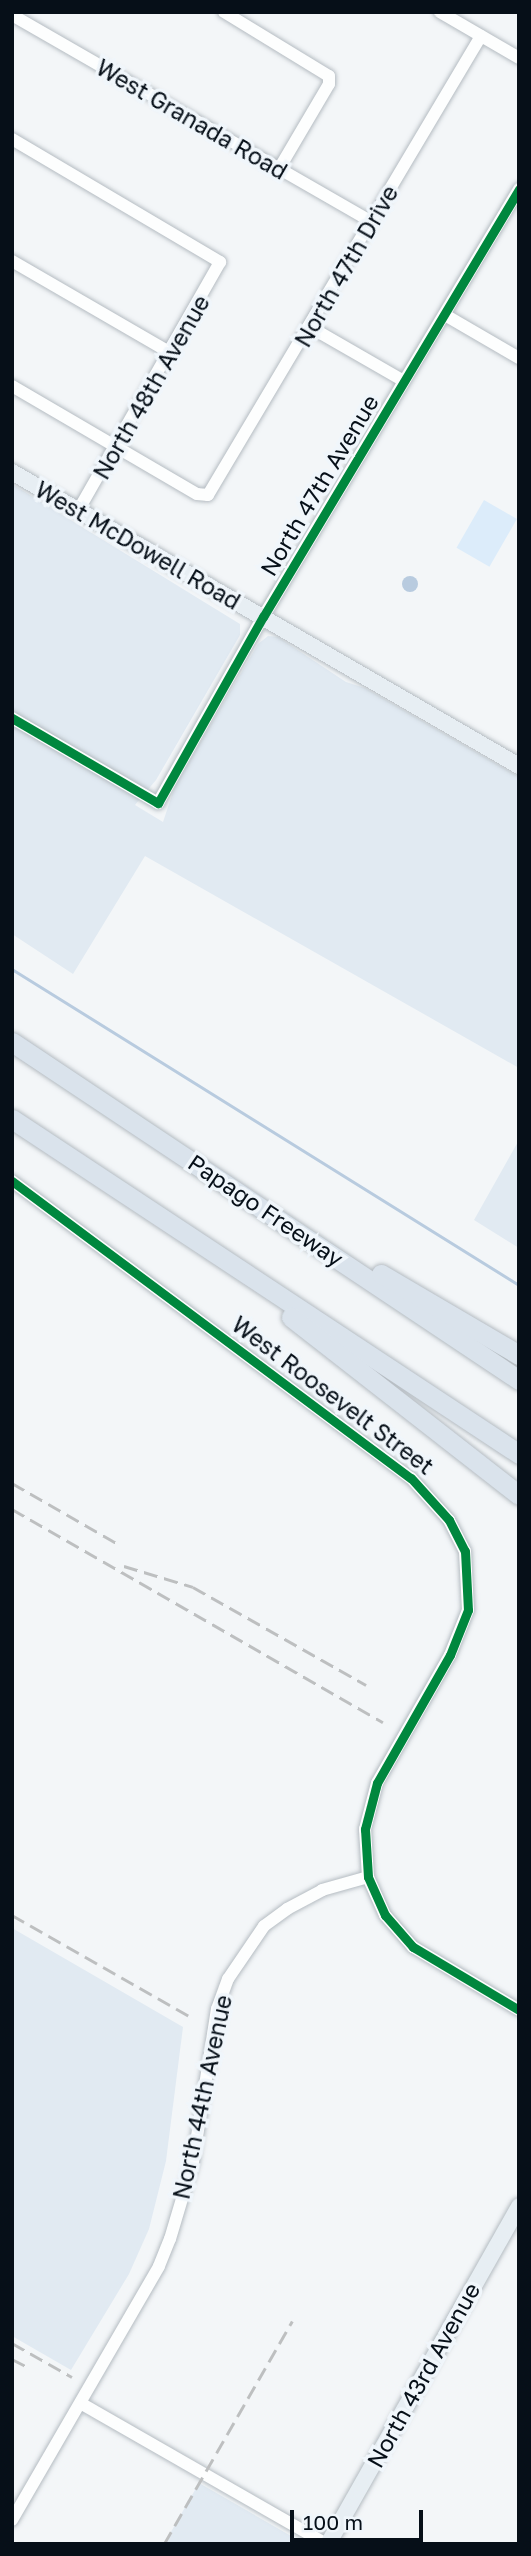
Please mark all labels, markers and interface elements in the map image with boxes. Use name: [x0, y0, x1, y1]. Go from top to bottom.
street label: West Granada Road: [92, 53, 292, 185]
street label: North 47th Drive: [289, 180, 403, 352]
street label: North 48th Avenue: [87, 290, 215, 484]
street label: North 47th Avenue: [254, 389, 384, 581]
street label: West McDowell Road: [31, 475, 245, 615]
street label: Papago Freeway: [183, 1148, 349, 1272]
street label: West Roosevelt Street: [227, 1310, 439, 1480]
street label: North 44th Avenue: [167, 1992, 237, 2202]
street label: North 43rd Avenue: [361, 2278, 485, 2472]
scale bar: [293, 2496, 426, 2540]
text: 100 m: [303, 2509, 363, 2535]

